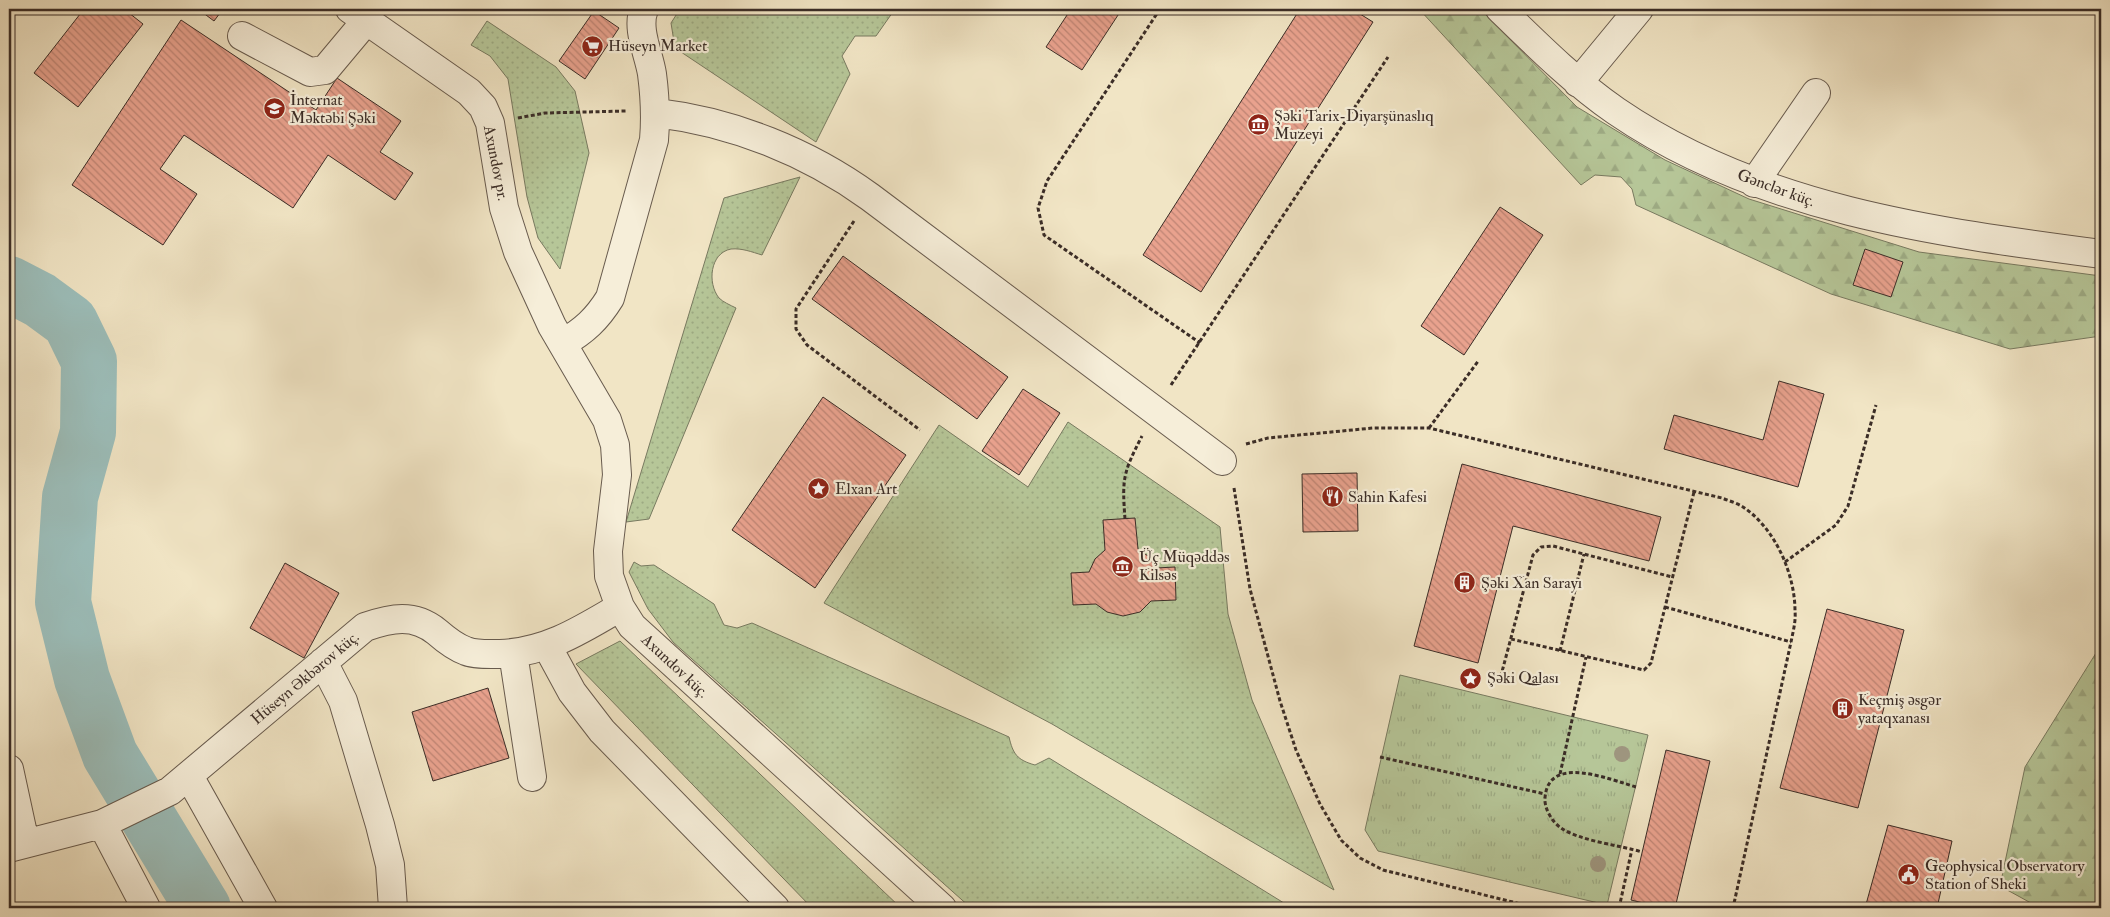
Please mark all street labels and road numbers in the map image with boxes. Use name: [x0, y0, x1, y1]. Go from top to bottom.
street label: Axundov pr.: [478, 123, 513, 203]
street label: Gənclər küç.: [1734, 165, 1818, 211]
street label: Hüseyn Əkbərov küç.: [247, 627, 363, 729]
street label: Axundov küç.: [636, 629, 713, 702]

